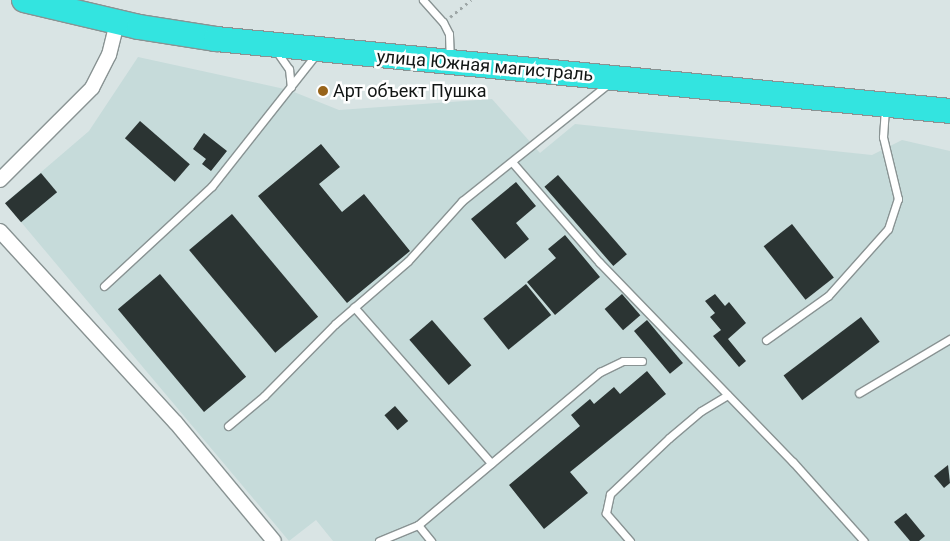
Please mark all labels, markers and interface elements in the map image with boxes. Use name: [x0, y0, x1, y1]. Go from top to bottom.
street label: улица Южная магистраль: [376, 46, 594, 86]
place label: Арт объект Пушка: [333, 80, 487, 102]
marker: Арт объект Пушка: [317, 85, 329, 97]

